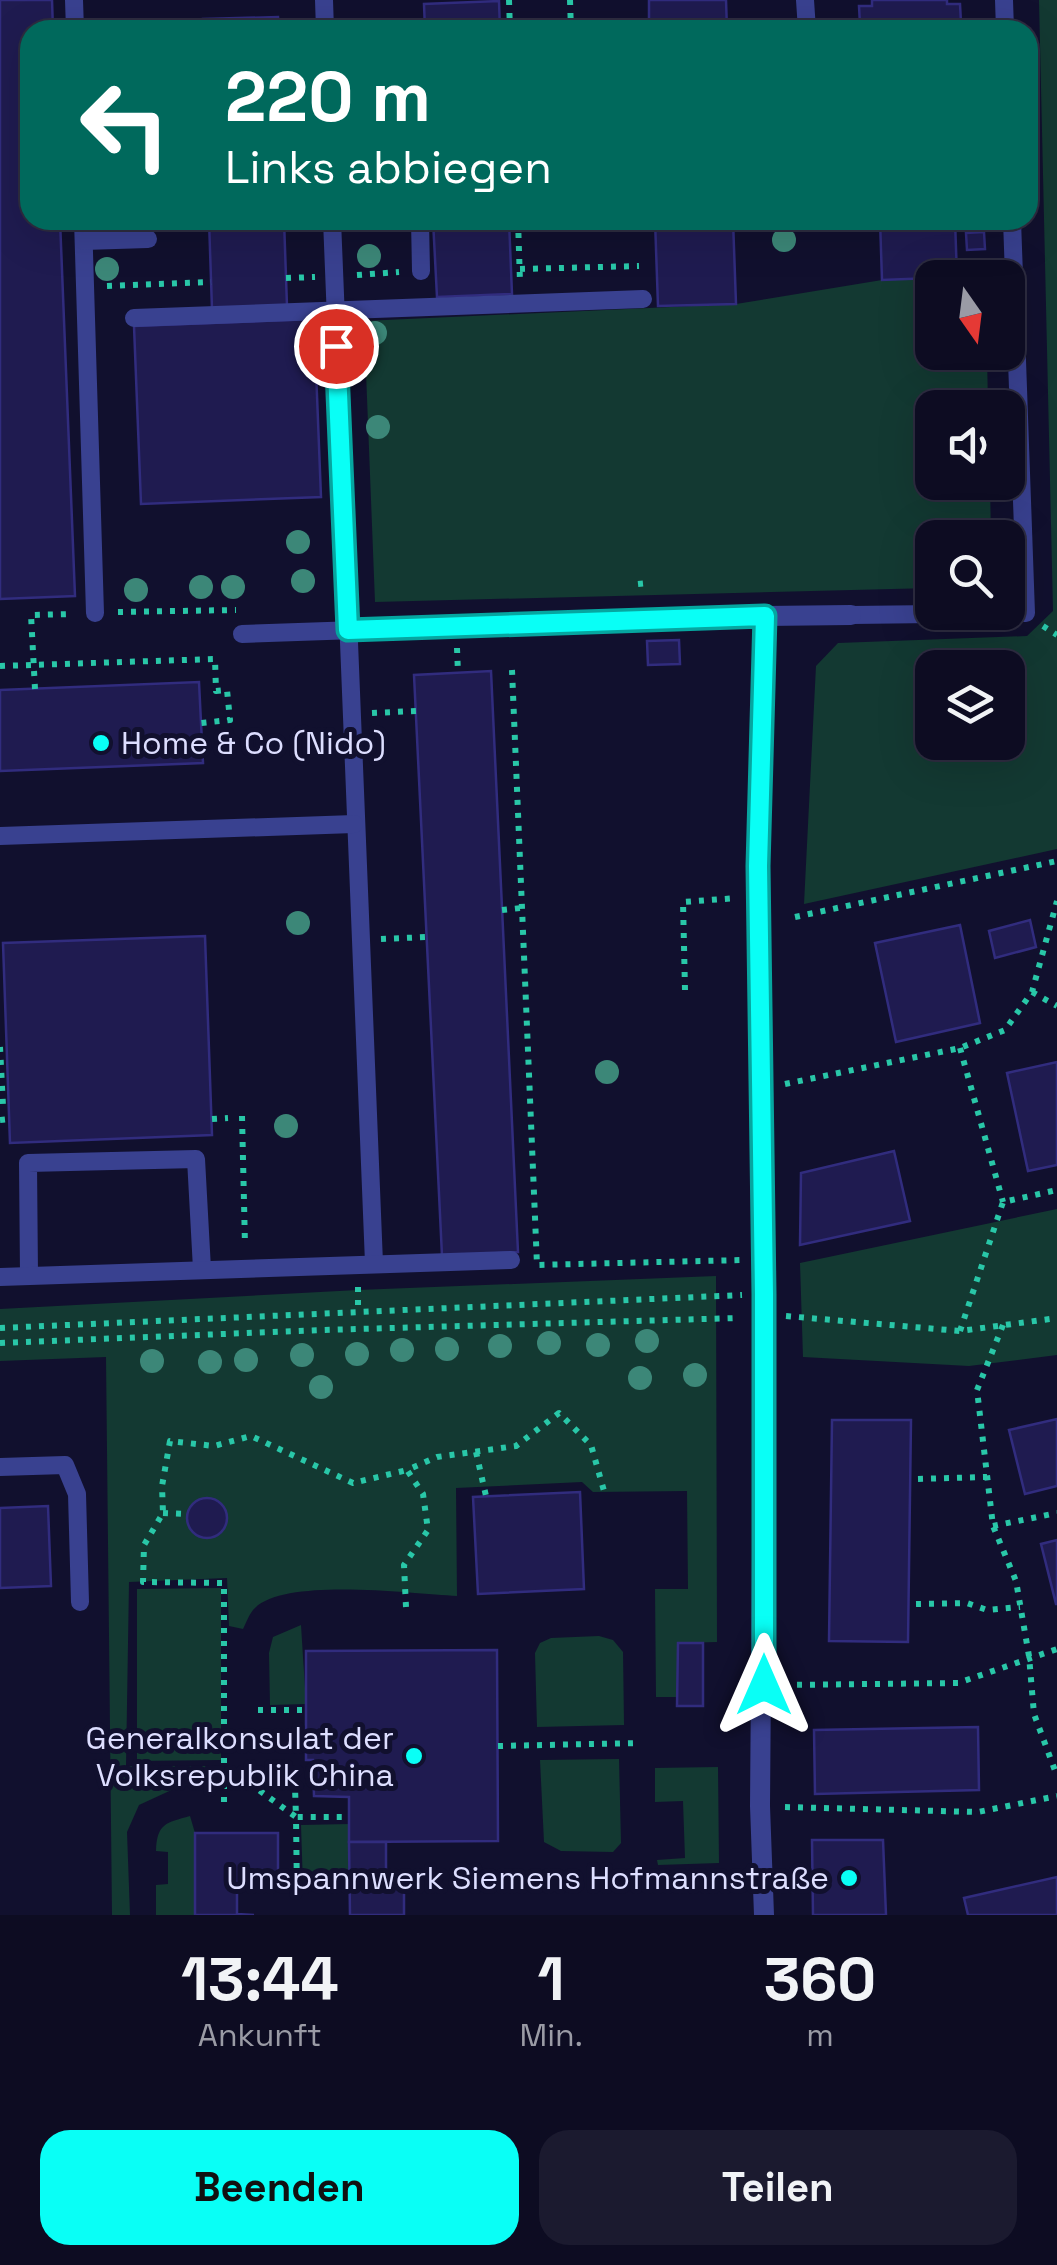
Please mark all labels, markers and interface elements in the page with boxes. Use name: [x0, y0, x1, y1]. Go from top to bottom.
text: 220 m: [225, 52, 431, 141]
icon: left: [60, 60, 190, 190]
text: Links abbiegen: [225, 139, 552, 196]
north arrow: [915, 260, 1025, 370]
map controls: [915, 260, 1025, 760]
pin: [294, 304, 379, 389]
icon: arrive: [309, 319, 364, 374]
button: sound: [915, 390, 1025, 500]
button: search: [915, 520, 1025, 630]
button: layers: [915, 650, 1025, 760]
place label: Home & Co (Nido): [121, 723, 386, 763]
marker: Home & Co (Nido): [90, 732, 112, 754]
position arrow: [712, 1633, 816, 1737]
place label: Generalkonsulat der Volksrepublik China: [86, 1718, 394, 1795]
marker: Generalkonsulat der Volksrepublik China: [403, 1745, 425, 1767]
place label: Umspannwerk Siemens Hofmannstraße: [226, 1858, 829, 1898]
marker: Umspannwerk Siemens Hofmannstraße: [838, 1867, 860, 1889]
text: 13:44: [181, 1941, 339, 2018]
text: 1: [538, 1941, 565, 2018]
text: 360: [764, 1941, 876, 2018]
text: Ankunft: [198, 2015, 322, 2055]
text: Min.: [520, 2015, 583, 2055]
text: m: [806, 2015, 834, 2055]
button: Beenden: [40, 2130, 519, 2245]
button: Teilen: [539, 2130, 1017, 2245]

